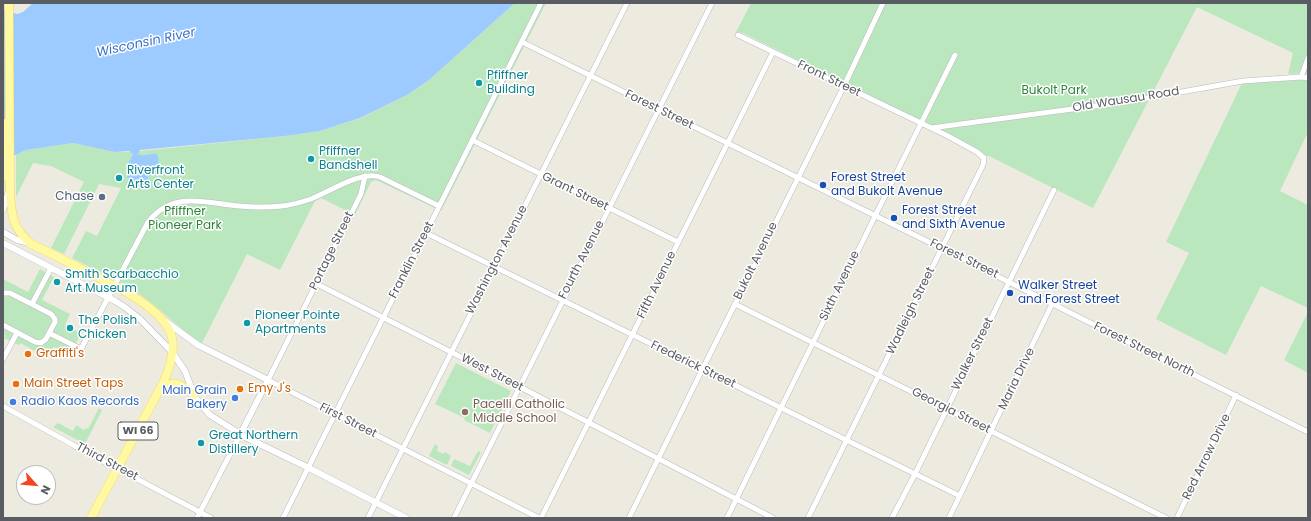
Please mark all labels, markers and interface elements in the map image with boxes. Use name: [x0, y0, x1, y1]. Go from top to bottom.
water label: Wisconsin River: [95, 25, 197, 61]
street label: Front Street: [795, 57, 863, 101]
place label: Pfiffner Building: [487, 69, 535, 97]
marker: Pfiffner Building: [474, 78, 484, 88]
park label: Bukolt Park: [1021, 84, 1087, 98]
street label: Old Wausau Road: [1072, 84, 1180, 116]
street label: Forest Street: [622, 87, 696, 133]
place label: Pfiffner Bandshell: [319, 145, 378, 173]
marker: Pfiffner Bandshell: [306, 154, 316, 164]
place label: Riverfront Arts Center: [127, 164, 194, 192]
street label: Grant Street: [539, 170, 611, 214]
place label: Forest Street and Bukolt Avenue: [831, 171, 943, 199]
marker: Riverfront Arts Center: [114, 173, 124, 183]
marker: Forest Street and Bukolt Avenue: [818, 180, 828, 190]
place label: Chase: [55, 190, 94, 204]
marker: Chase: [97, 192, 107, 202]
street label: Washington Avenue: [463, 203, 531, 317]
place label: Forest Street and Sixth Avenue: [902, 204, 1005, 232]
park label: Pfiffner Pioneer Park: [148, 205, 222, 233]
street label: Portage Street: [307, 209, 357, 293]
marker: Forest Street and Sixth Avenue: [889, 213, 899, 223]
street label: Fourth Avenue: [556, 218, 608, 302]
street label: Franklin Street: [386, 219, 438, 301]
street label: Bukolt Avenue: [731, 220, 781, 302]
street label: Forest Street: [927, 236, 1001, 282]
street label: Fifth Avenue: [634, 249, 680, 321]
street label: Sixth Avenue: [817, 249, 863, 323]
street label: Wadleigh Street: [884, 265, 938, 357]
place label: Smith Scarbacchio Art Museum: [65, 268, 179, 296]
marker: Smith Scarbacchio Art Museum: [52, 277, 62, 287]
place label: Walker Street and Forest Street: [1018, 279, 1120, 307]
marker: Walker Street and Forest Street: [1005, 288, 1015, 298]
place label: Pioneer Pointe Apartments: [255, 309, 340, 337]
place label: The Polish Chicken: [78, 314, 137, 342]
street label: Walker Street: [949, 315, 997, 393]
marker: Pioneer Pointe Apartments: [242, 318, 252, 328]
street label: Forest Street North: [1091, 319, 1197, 381]
marker: The Polish Chicken: [65, 323, 75, 333]
street label: Frederick Street: [648, 338, 738, 392]
street label: Maria Drive: [996, 346, 1038, 412]
place label: Graffiti's: [36, 347, 84, 361]
marker: Graffiti's: [23, 349, 33, 359]
street label: West Street: [458, 351, 526, 395]
place label: Main Street Taps: [24, 377, 124, 391]
marker: Main Street Taps: [11, 379, 21, 389]
place label: Emy J's: [248, 382, 291, 396]
place label: Main Grain Bakery: [162, 384, 227, 412]
marker: Emy J's: [235, 384, 245, 394]
street label: Georgia Street: [909, 385, 993, 437]
marker: Main Grain Bakery: [230, 393, 240, 403]
place label: Radio Kaos Records: [21, 395, 139, 409]
marker: Radio Kaos Records: [8, 397, 18, 407]
place label: Pacelli Catholic Middle School: [473, 398, 565, 426]
street label: First Street: [317, 400, 379, 442]
marker: Pacelli Catholic Middle School: [460, 407, 470, 417]
street label: Red Arrow Drive: [1180, 412, 1234, 502]
road number: WI 66: [118, 422, 158, 440]
place label: Great Northern Distillery: [209, 429, 298, 457]
marker: Great Northern Distillery: [196, 438, 206, 448]
street label: Third Street: [74, 440, 140, 484]
north arrow: [16, 465, 56, 505]
text: N: [37, 483, 55, 497]

